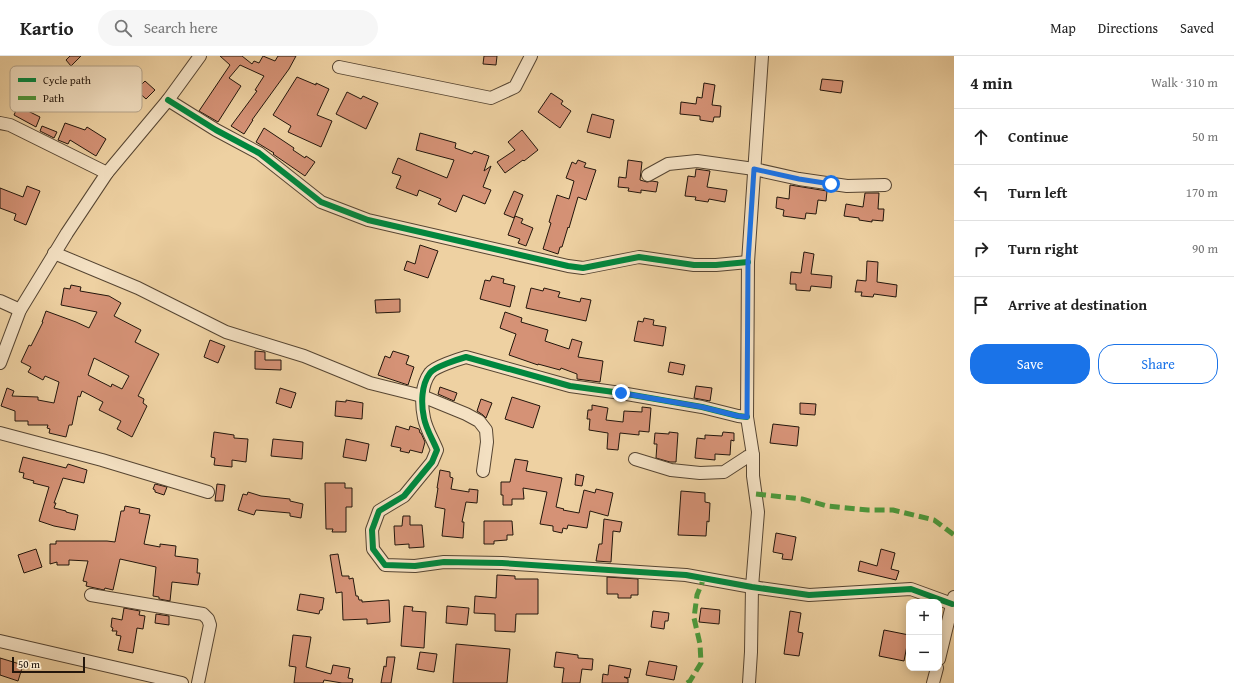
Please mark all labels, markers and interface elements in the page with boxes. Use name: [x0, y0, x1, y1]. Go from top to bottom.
search box: [98, 10, 378, 46]
text: Kartio: [20, 14, 74, 42]
icon: search: [112, 17, 134, 39]
text: Search here: [144, 17, 218, 38]
text: Map: [1050, 18, 1076, 38]
text: Directions: [1098, 18, 1158, 38]
text: Saved: [1180, 18, 1214, 38]
legend: [10, 66, 142, 112]
text: 4 min: [970, 70, 1012, 95]
text: Cycle path: [43, 72, 92, 88]
text: Walk · 310 m: [1151, 73, 1218, 92]
text: Path: [43, 90, 65, 106]
icon: ahead: [970, 126, 992, 148]
text: Continue: [1008, 126, 1069, 147]
text: 50 m: [1192, 127, 1218, 146]
route start: [822, 175, 840, 193]
icon: left: [970, 182, 992, 204]
text: Turn left: [1008, 182, 1067, 203]
text: 170 m: [1186, 183, 1218, 202]
icon: right: [970, 238, 992, 260]
text: Turn right: [1008, 238, 1079, 259]
text: 90 m: [1192, 239, 1218, 258]
icon: arrive: [970, 294, 992, 316]
text: Arrive at destination: [1008, 294, 1147, 315]
button: Save: [970, 344, 1090, 384]
button: Share: [1098, 344, 1218, 384]
route end: [612, 384, 630, 402]
map controls: [906, 599, 942, 671]
button: +: [906, 599, 942, 635]
button: −: [906, 635, 942, 671]
scale bar: [12, 655, 85, 674]
text: 50 m: [18, 656, 40, 672]

